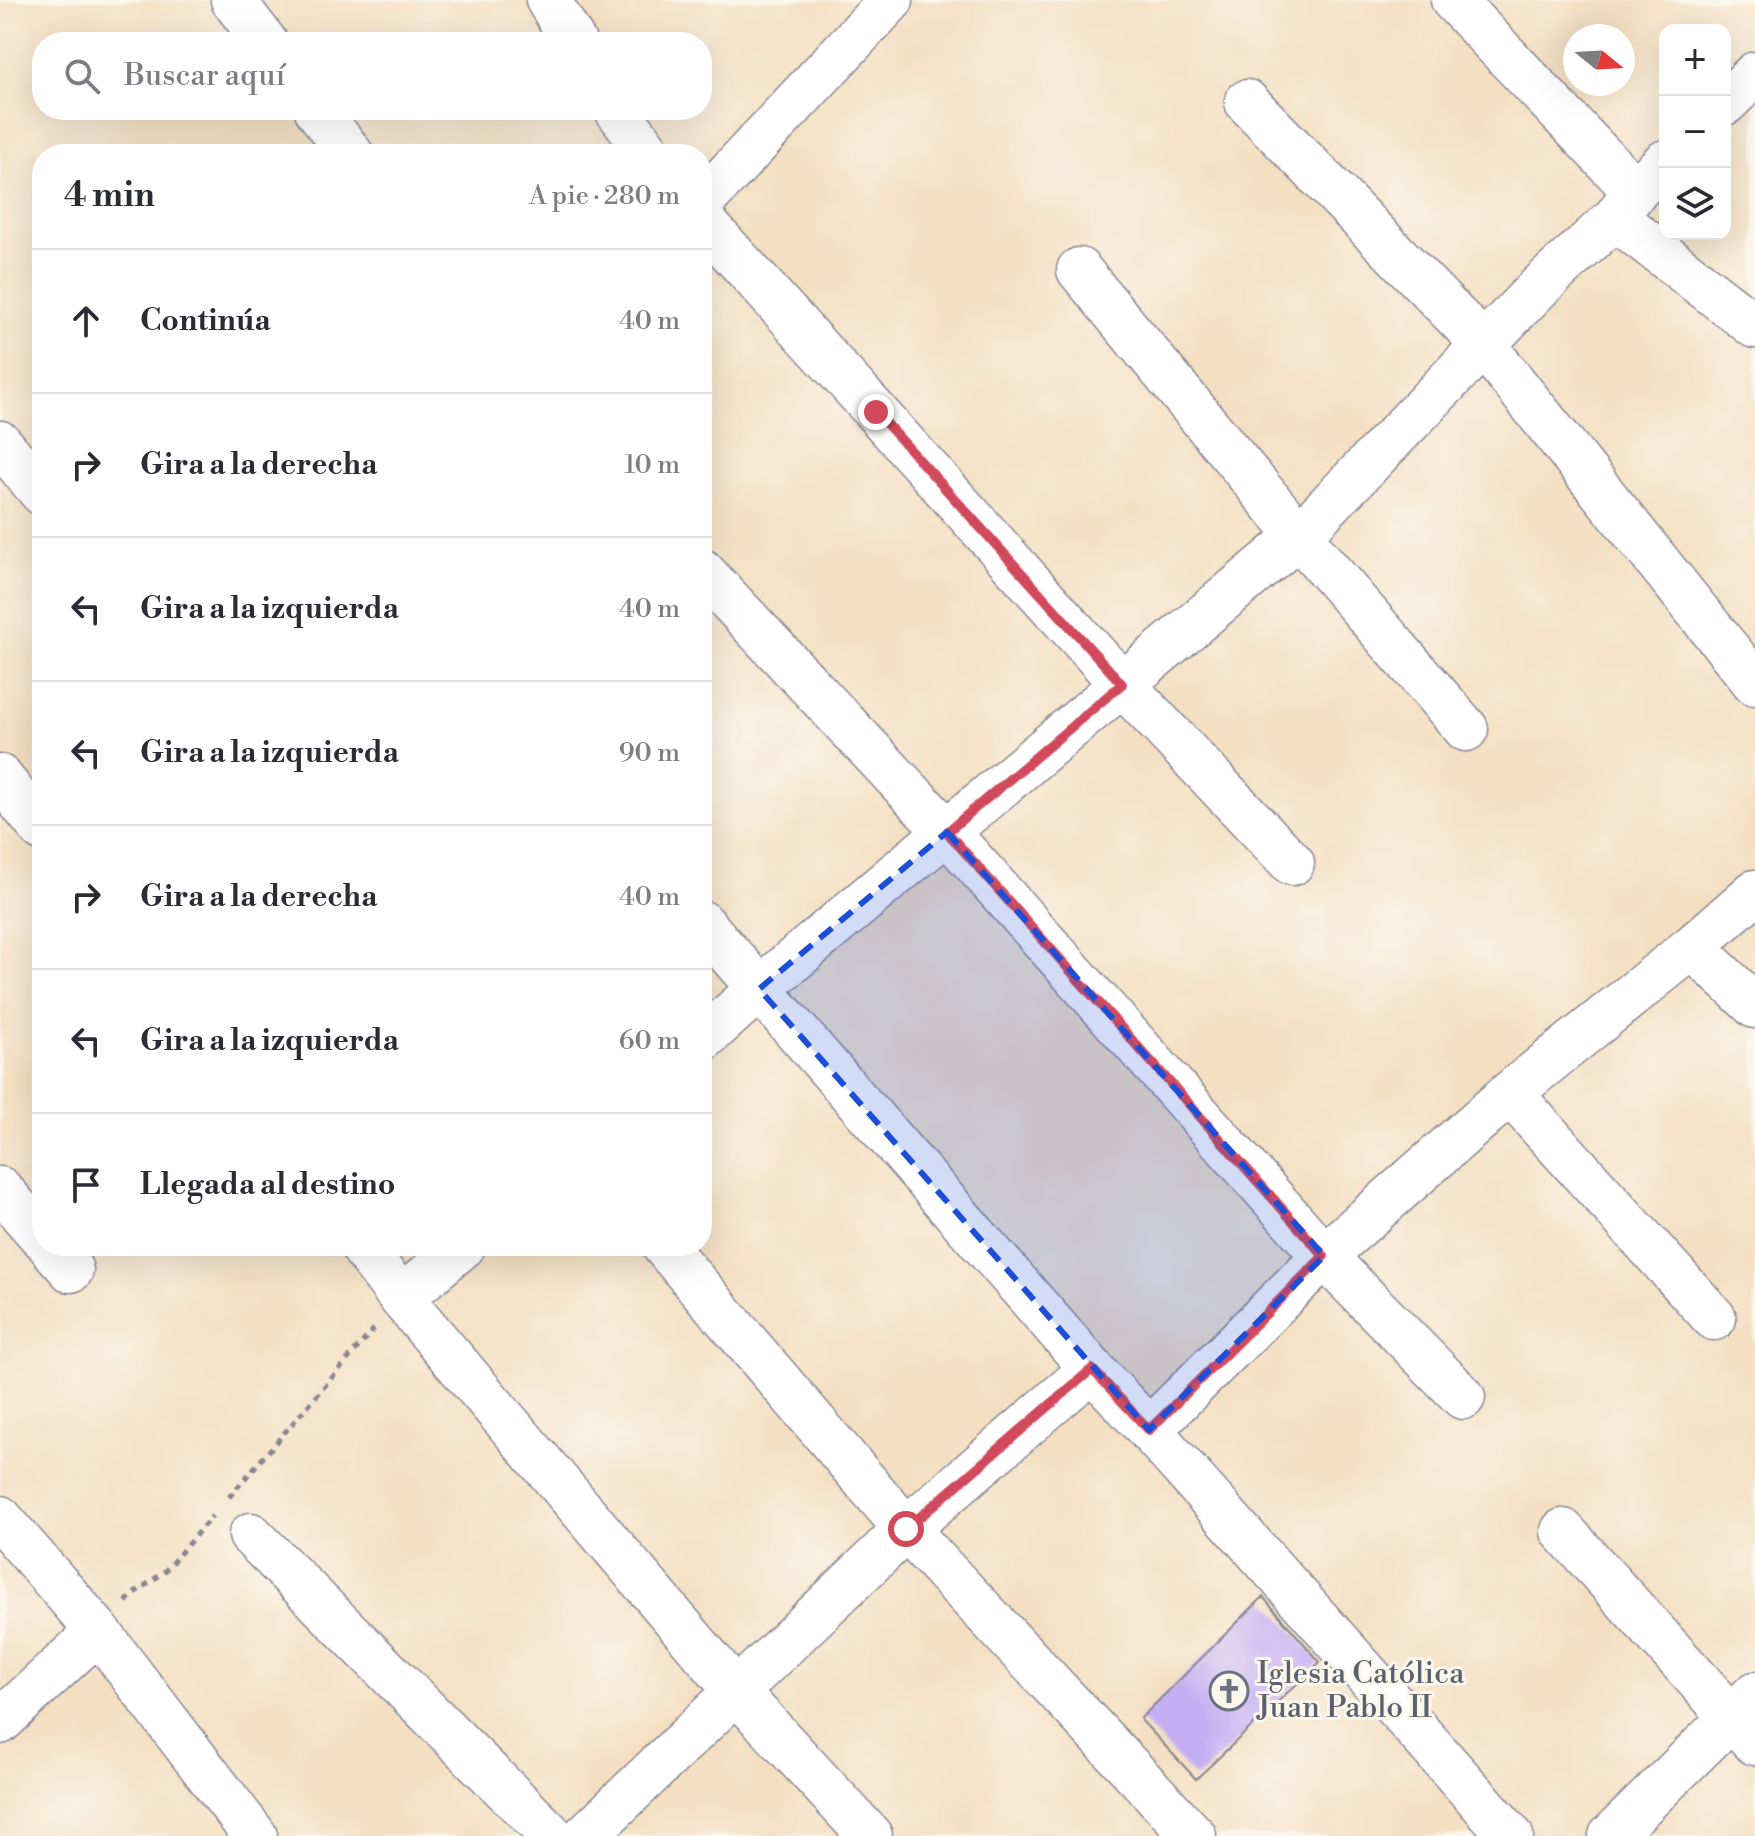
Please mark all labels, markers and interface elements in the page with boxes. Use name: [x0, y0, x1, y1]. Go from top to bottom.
north arrow: [1563, 24, 1635, 96]
map controls: [1659, 24, 1731, 240]
button: +: [1659, 24, 1731, 96]
search box: [32, 32, 712, 120]
icon: search: [60, 54, 104, 98]
text: Buscar aquí: [124, 57, 286, 95]
button: −: [1659, 96, 1731, 168]
button: layers: [1659, 168, 1731, 240]
text: 4 min: [64, 175, 155, 217]
text: A pie · 280 m: [529, 180, 680, 212]
icon: ahead: [64, 299, 108, 343]
text: Continúa: [140, 302, 271, 340]
text: 40 m: [619, 305, 680, 337]
route end: [858, 394, 894, 430]
icon: right: [64, 443, 108, 487]
text: Gira a la derecha: [140, 446, 377, 484]
text: 10 m: [624, 449, 680, 481]
icon: left: [64, 587, 108, 631]
text: Gira a la izquierda: [140, 590, 399, 628]
text: 40 m: [619, 593, 680, 625]
icon: left: [64, 731, 108, 775]
text: Gira a la izquierda: [140, 734, 399, 772]
text: 90 m: [619, 737, 680, 769]
icon: right: [64, 875, 108, 919]
text: Gira a la derecha: [140, 878, 377, 916]
text: 40 m: [619, 881, 680, 913]
icon: left: [64, 1019, 108, 1063]
text: Gira a la izquierda: [140, 1022, 399, 1060]
text: 60 m: [619, 1025, 680, 1057]
icon: arrive: [64, 1163, 108, 1207]
text: Llegada al destino: [140, 1166, 395, 1204]
route start: [888, 1511, 924, 1547]
place label: Iglesia Católica Juan Pablo II: [1256, 1655, 1465, 1727]
church icon: Iglesia Católica Juan Pablo II: [1208, 1670, 1250, 1712]

